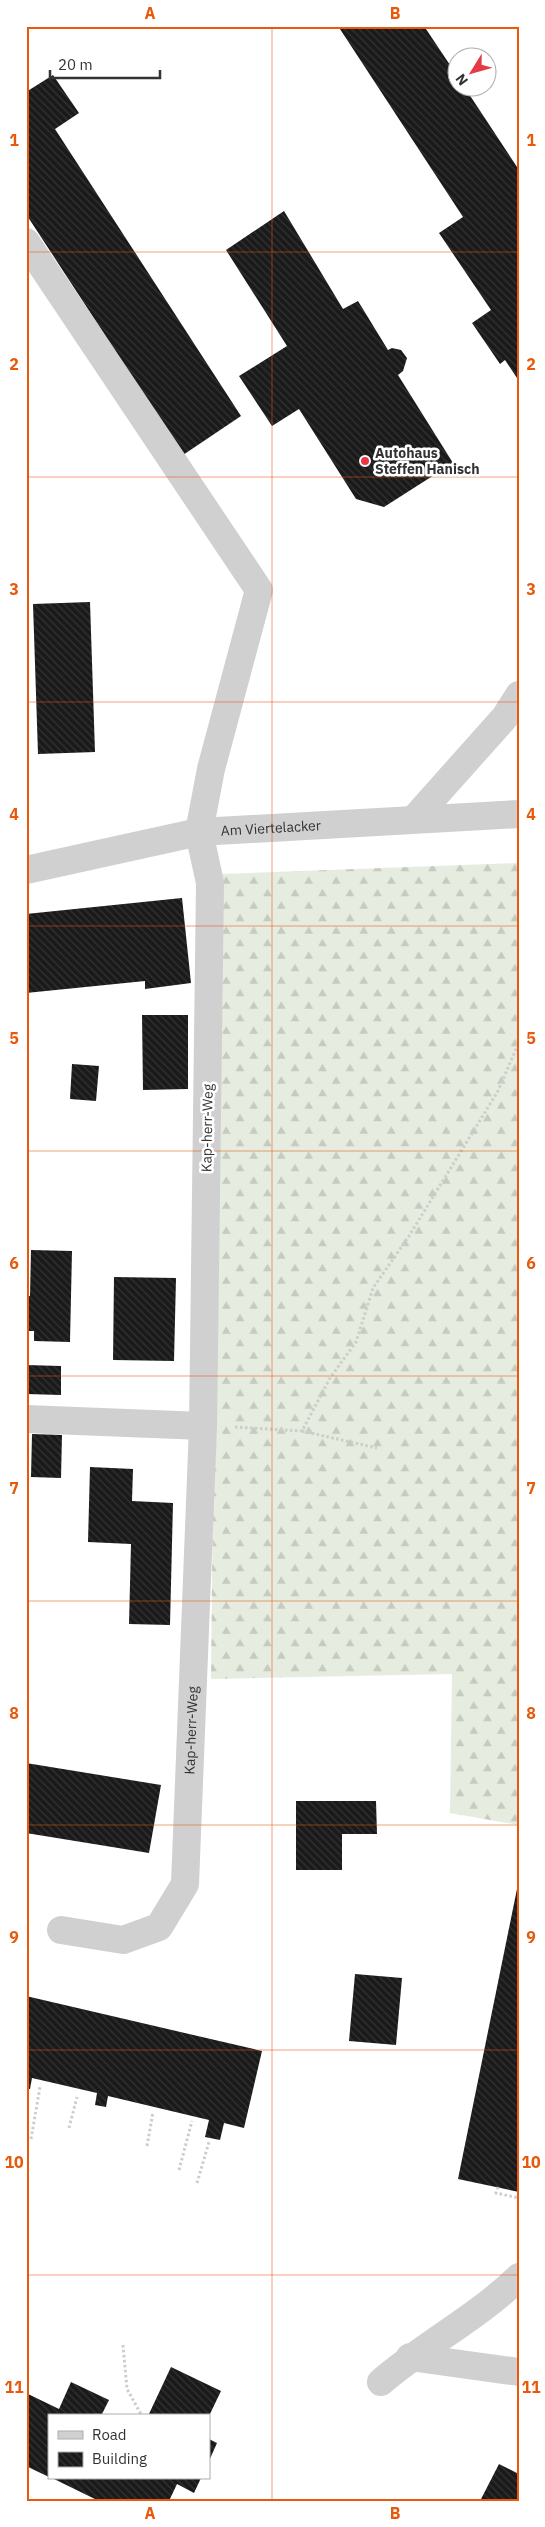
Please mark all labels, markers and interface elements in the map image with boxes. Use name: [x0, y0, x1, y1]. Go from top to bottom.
text: A: [145, 3, 156, 23]
text: B: [390, 3, 401, 23]
scale bar: [50, 48, 160, 80]
north arrow: [448, 48, 498, 98]
text: 20 m: [58, 55, 93, 74]
text: N: [451, 70, 472, 89]
text: 1: [9, 130, 19, 150]
text: 1: [526, 130, 536, 150]
text: 2: [9, 354, 19, 374]
text: 2: [526, 354, 536, 374]
place label: Autohaus Steffen Hanisch: [375, 444, 480, 478]
marker: Autohaus Steffen Hanisch: [359, 455, 371, 467]
text: 3: [9, 579, 19, 599]
text: 3: [526, 579, 536, 599]
text: 4: [9, 804, 19, 824]
text: 4: [526, 804, 536, 824]
street label: Am Viertelacker: [220, 816, 321, 840]
text: 5: [9, 1028, 19, 1048]
text: 5: [526, 1028, 536, 1048]
street label: Kap-herr-Weg: [197, 1083, 217, 1172]
text: 6: [9, 1253, 19, 1273]
text: 6: [526, 1253, 536, 1273]
text: 7: [9, 1478, 19, 1498]
text: 7: [526, 1478, 536, 1498]
street label: Kap-herr-Weg: [180, 1685, 202, 1775]
text: 8: [9, 1703, 19, 1723]
text: 8: [526, 1703, 536, 1723]
text: 9: [9, 1927, 19, 1947]
text: 9: [526, 1927, 536, 1947]
text: 10: [4, 2152, 24, 2172]
text: 10: [521, 2152, 541, 2172]
text: 11: [4, 2377, 24, 2397]
text: 11: [521, 2377, 541, 2397]
legend: [48, 2414, 210, 2480]
text: Road: [92, 2425, 127, 2444]
text: Building: [92, 2449, 147, 2468]
text: A: [145, 2503, 156, 2523]
text: B: [390, 2503, 401, 2523]

